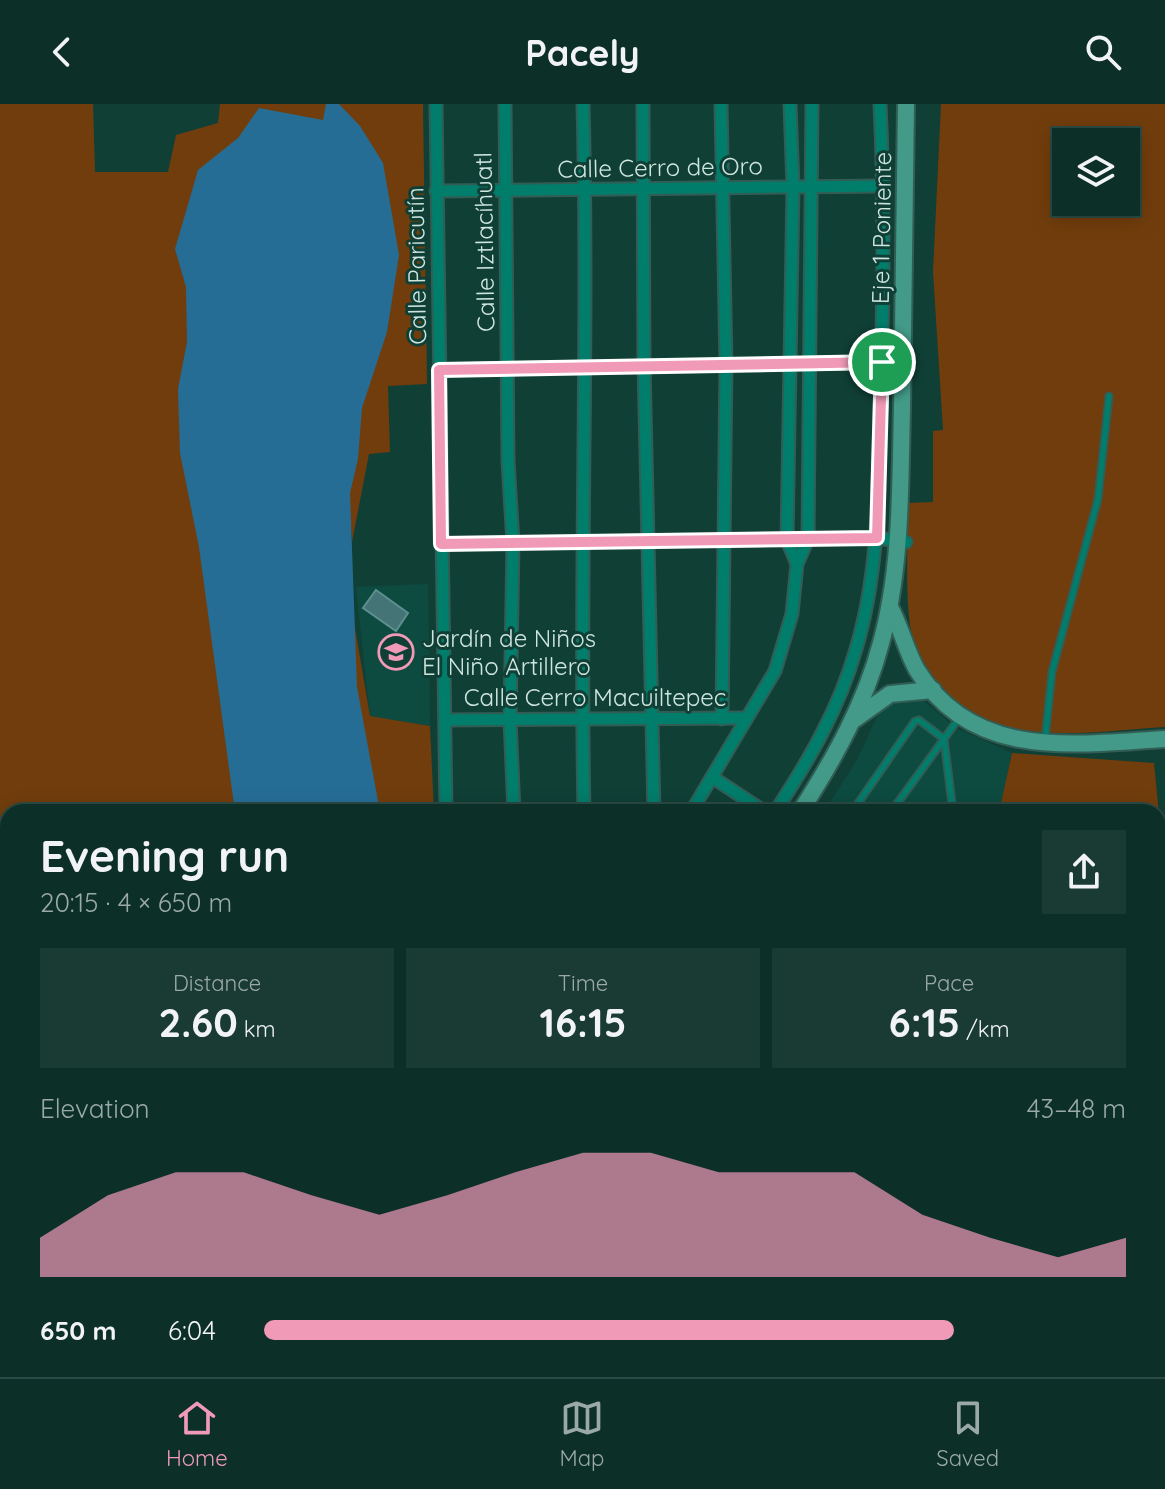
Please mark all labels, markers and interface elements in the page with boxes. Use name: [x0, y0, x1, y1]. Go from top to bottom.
icon: back: [40, 30, 84, 74]
text: Pacely: [525, 30, 640, 75]
icon: search: [1081, 30, 1125, 74]
map controls: [1052, 128, 1140, 216]
button: layers: [1052, 128, 1140, 216]
street label: Calle Cerro de Oro: [557, 150, 763, 184]
street label: Calle Iztlacíhuatl: [467, 152, 501, 332]
street label: Eje 1 Poniente: [865, 152, 897, 304]
street label: Calle Paricutín: [400, 187, 432, 345]
pin: [848, 328, 916, 396]
icon: arrive: [860, 340, 904, 384]
place label: Jardín de Niños El Niño Artillero: [422, 623, 596, 681]
school or university icon: Jardín de Niños El Niño Artillero: [377, 633, 415, 671]
street label: Calle Cerro Macuiltepec: [464, 682, 726, 712]
text: Evening run: [40, 828, 289, 883]
button: share: [1042, 830, 1126, 914]
text: 20:15 · 4 × 650 m: [40, 886, 232, 919]
text: Distance: [173, 969, 261, 997]
text: Time: [558, 969, 608, 997]
text: Pace: [924, 969, 974, 997]
text: 2.60: [158, 997, 238, 1047]
text: 16:15: [539, 997, 627, 1047]
text: 6:15: [889, 997, 960, 1047]
text: km: [238, 1015, 276, 1043]
text: /km: [960, 1015, 1009, 1043]
text: Elevation: [40, 1092, 150, 1125]
text: 43–48 m: [1027, 1092, 1126, 1125]
text: 650 m: [40, 1314, 117, 1347]
text: 6:04: [168, 1314, 216, 1347]
tab: Home: [166, 1396, 228, 1472]
tab: Map: [560, 1396, 604, 1472]
tab: Saved: [936, 1396, 999, 1472]

